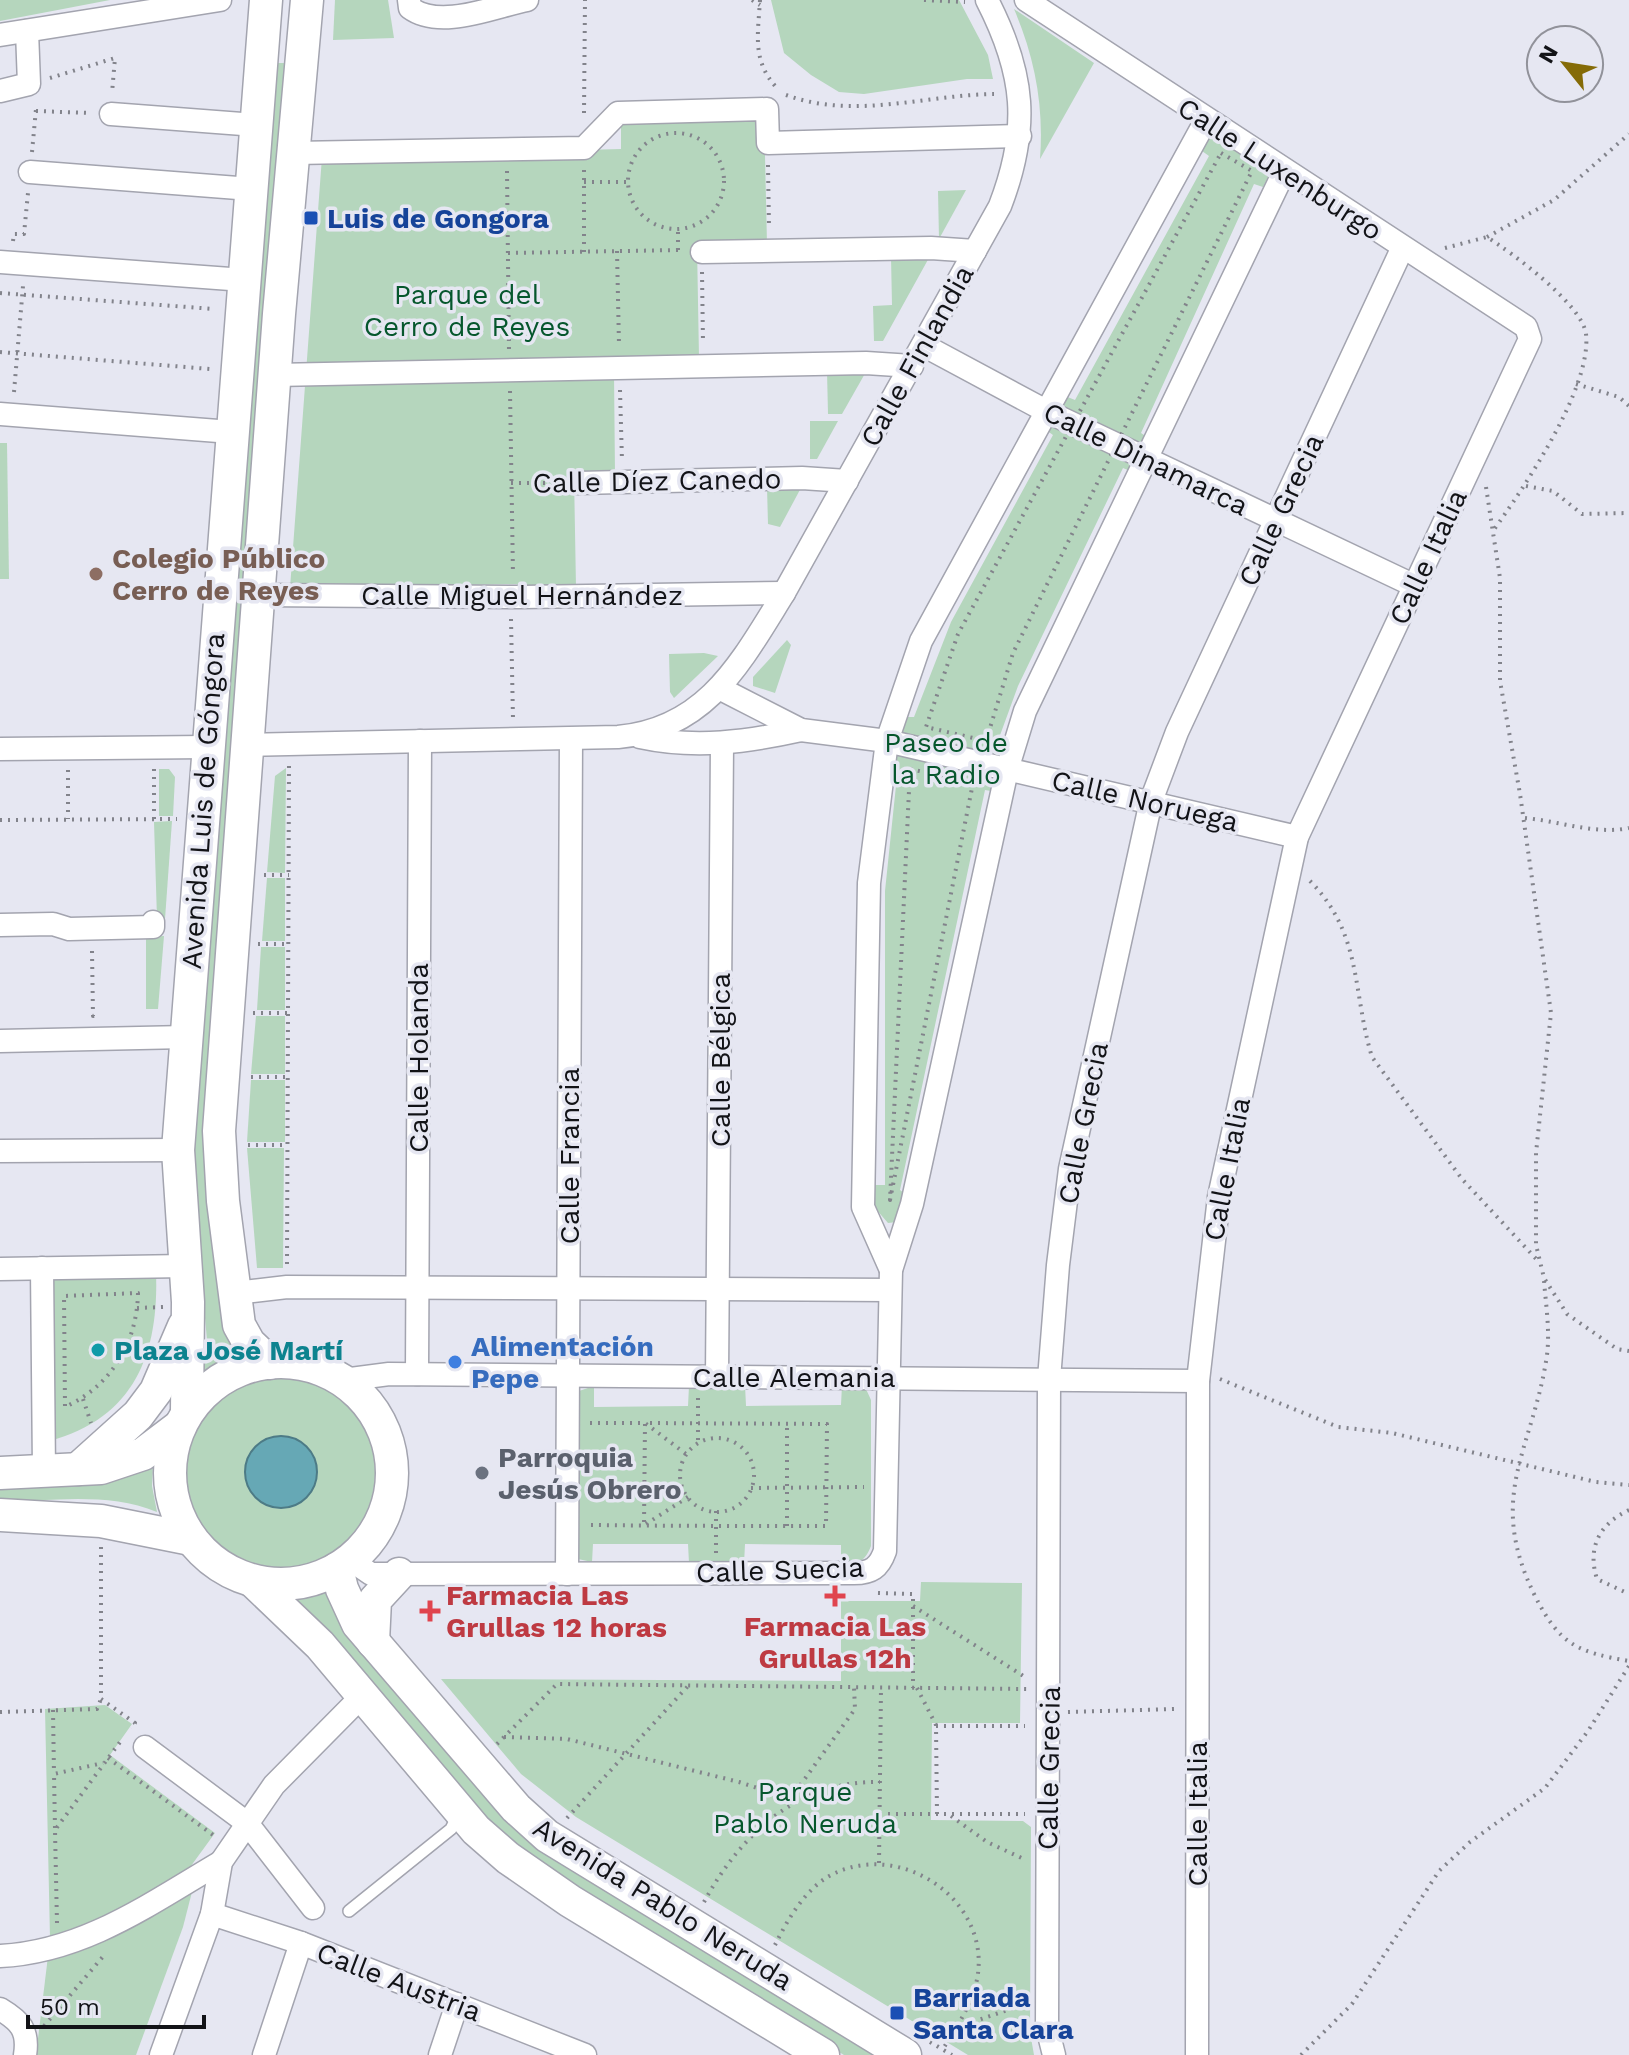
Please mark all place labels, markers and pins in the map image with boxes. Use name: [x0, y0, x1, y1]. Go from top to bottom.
place label: Luis de Gongora: [327, 202, 550, 235]
marker: Luis de Gongora: [302, 209, 320, 227]
place label: Colegio Público Cerro de Reyes: [112, 542, 325, 607]
marker: Colegio Público Cerro de Reyes: [87, 565, 105, 583]
place label: Alimentación Pepe: [471, 1330, 654, 1395]
place label: Plaza José Martí: [114, 1334, 344, 1367]
marker: Plaza José Martí: [89, 1341, 107, 1359]
marker: Alimentación Pepe: [446, 1353, 464, 1371]
place label: Parroquia Jesús Obrero: [498, 1441, 681, 1506]
marker: Parroquia Jesús Obrero: [473, 1464, 491, 1482]
place label: Farmacia Las Grullas 12 horas: [446, 1579, 667, 1644]
marker: Farmacia Las Grullas 12h: [826, 1587, 844, 1605]
marker: Farmacia Las Grullas 12 horas: [421, 1602, 439, 1620]
place label: Farmacia Las Grullas 12h: [744, 1610, 926, 1675]
place label: Barriada Santa Clara: [913, 1981, 1074, 2046]
marker: Barriada Santa Clara: [888, 2004, 906, 2022]

